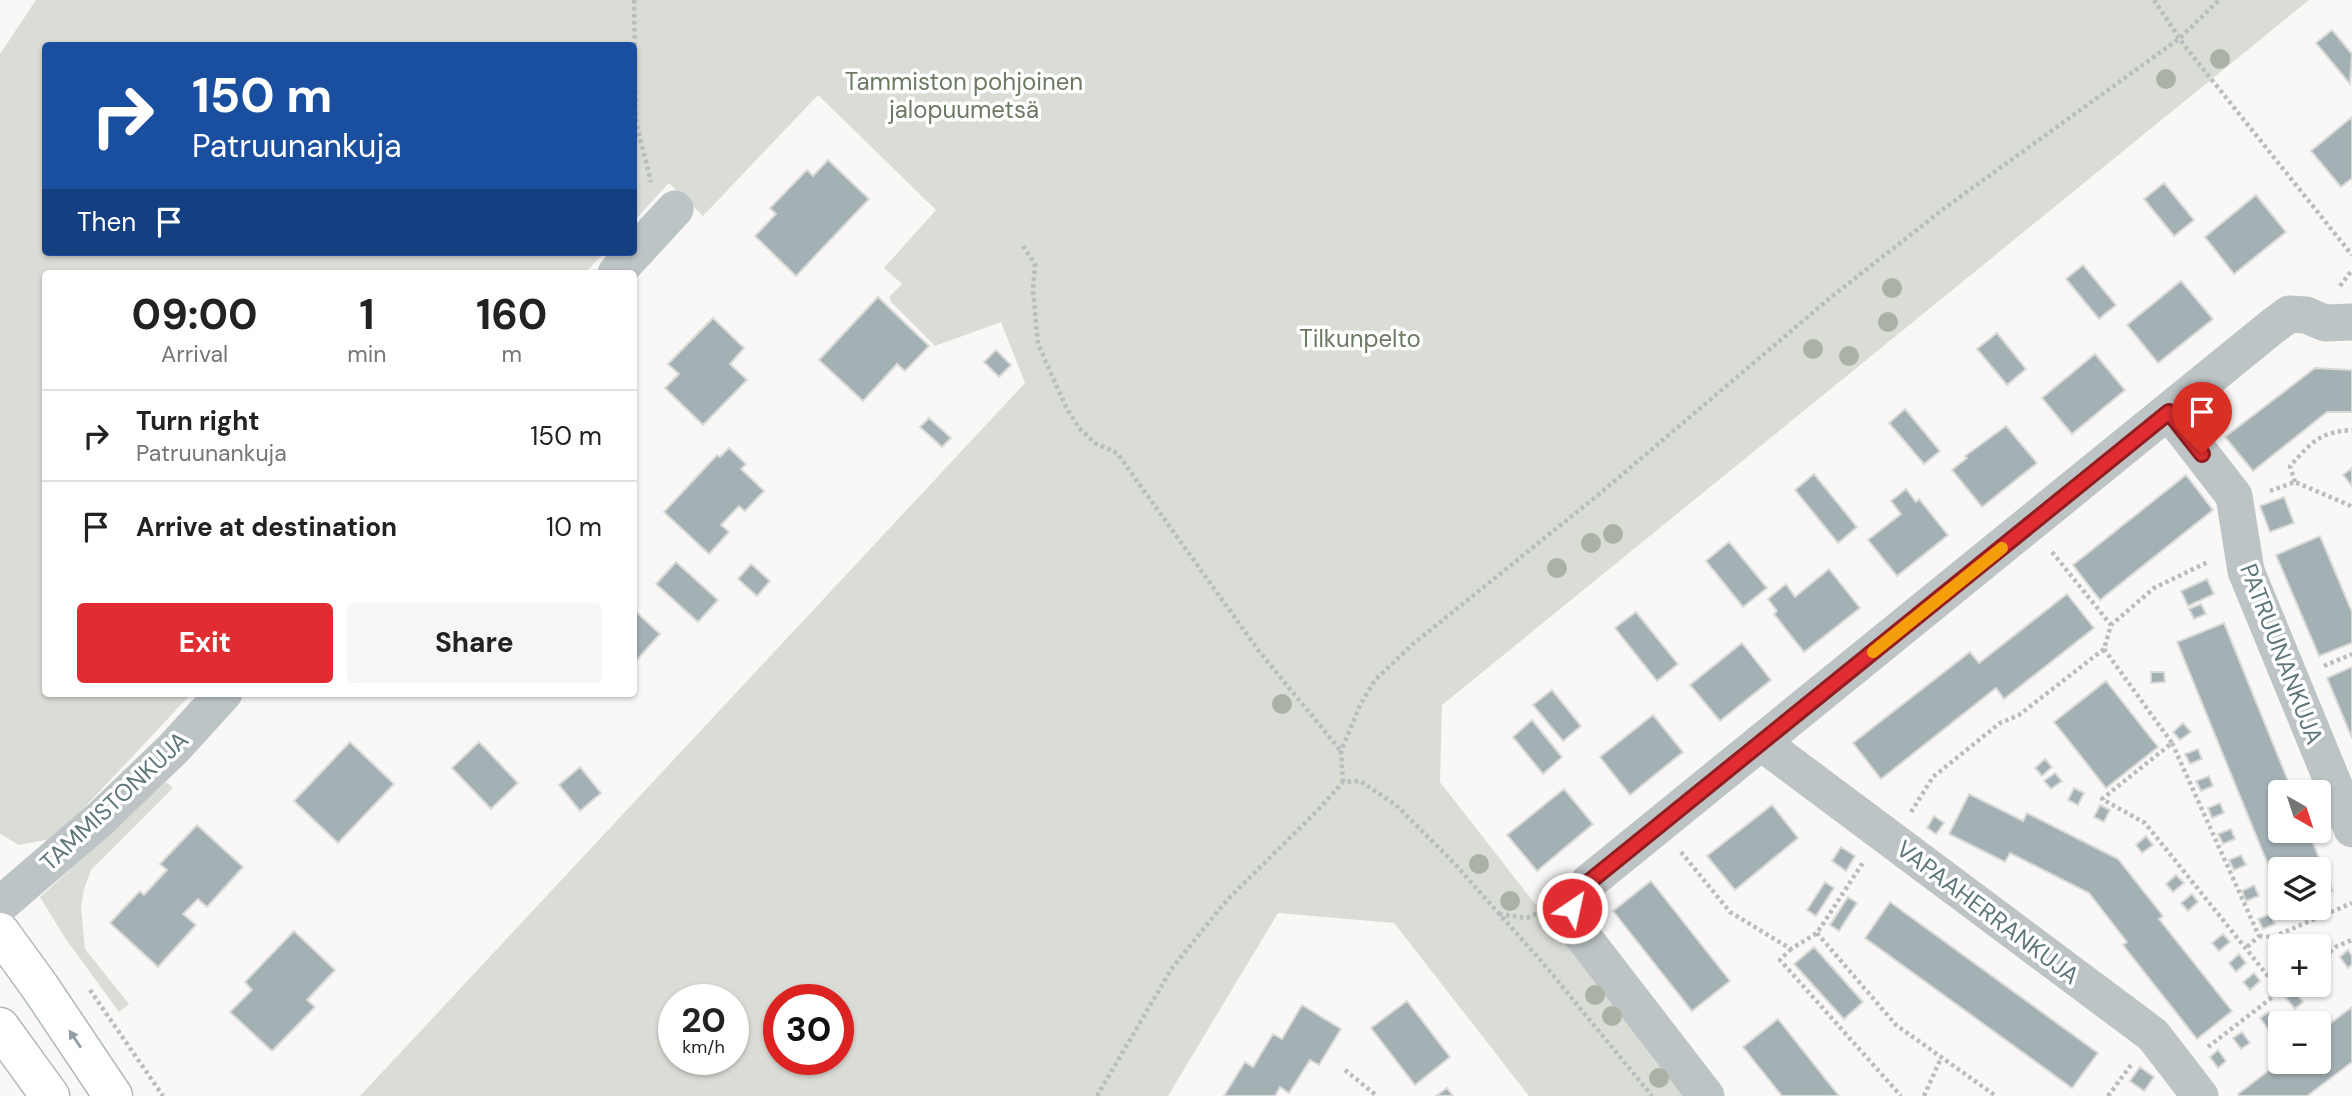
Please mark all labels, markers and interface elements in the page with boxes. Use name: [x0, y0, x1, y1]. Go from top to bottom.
text: 150 m: [192, 63, 332, 127]
park label: Tammiston pohjoinen jalopuumetsä: [845, 66, 1083, 125]
icon: right: [77, 70, 168, 161]
text: Patruunankuja: [192, 125, 402, 167]
icon: arrive: [150, 203, 188, 241]
text: Then: [77, 205, 136, 239]
text: 09:00: [132, 287, 258, 342]
text: 1: [359, 287, 374, 342]
text: 160: [476, 287, 547, 342]
park label: Tilkunpelto: [1299, 323, 1421, 354]
text: Arrival: [161, 339, 228, 369]
text: min: [347, 339, 386, 369]
text: m: [501, 339, 522, 369]
pin: [2172, 382, 2232, 454]
icon: arrive: [2183, 393, 2221, 431]
text: Turn right: [136, 404, 260, 438]
icon: right: [77, 417, 115, 455]
text: 150 m: [530, 419, 602, 453]
text: Patruunankuja: [136, 438, 287, 468]
icon: arrive: [77, 508, 115, 546]
text: Arrive at destination: [136, 510, 397, 544]
text: 10 m: [546, 510, 602, 544]
street label: PATRUUNANKUJA: [2233, 559, 2331, 749]
button: Exit: [77, 603, 333, 683]
button: Share: [347, 603, 602, 683]
street label: TAMMISTONKUJA: [33, 724, 195, 878]
north arrow: [2268, 780, 2331, 844]
map controls: [2268, 780, 2331, 1074]
street label: VAPAAHERRANKUJA: [1890, 833, 2086, 991]
button: layers: [2268, 857, 2331, 920]
position arrow: [1535, 871, 1609, 945]
button: +: [2268, 934, 2331, 997]
speed limit sign: 30: [763, 984, 854, 1075]
text: 20: [681, 997, 726, 1043]
button: −: [2268, 1011, 2331, 1074]
one-way arrow: [68, 1030, 82, 1048]
text: km/h: [682, 1035, 725, 1059]

